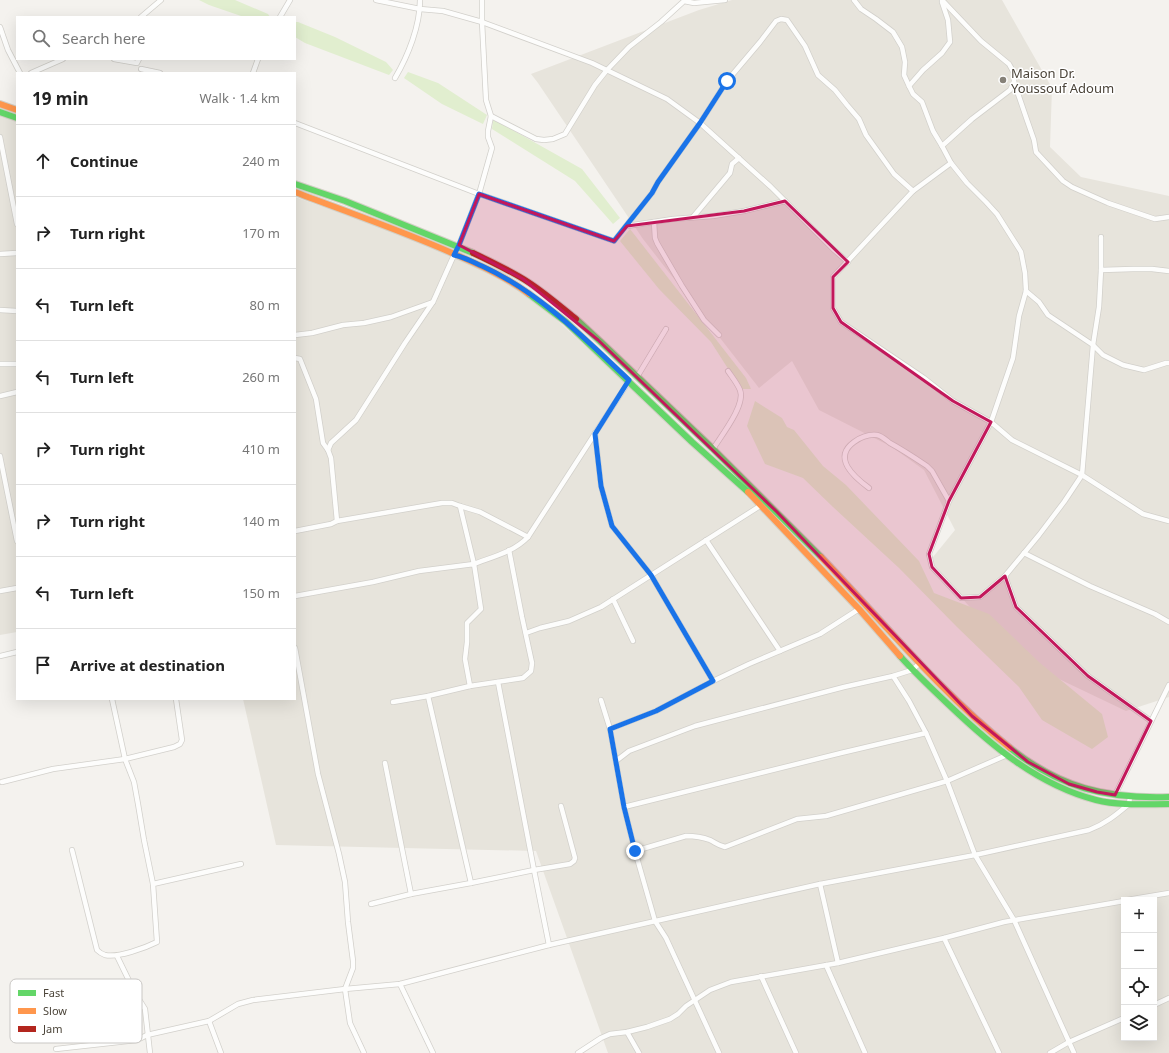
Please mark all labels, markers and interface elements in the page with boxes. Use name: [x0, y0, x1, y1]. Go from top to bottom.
search box: [16, 16, 296, 60]
icon: search: [30, 27, 52, 49]
text: Search here: [62, 28, 145, 48]
place label: Maison Dr. Youssouf Adoum: [1011, 64, 1114, 97]
route start: [718, 72, 736, 90]
marker: Maison Dr. Youssouf Adoum: [998, 75, 1008, 85]
text: 19 min: [32, 87, 89, 110]
text: Walk · 1.4 km: [200, 89, 280, 107]
icon: ahead: [32, 150, 54, 172]
text: Continue: [70, 151, 138, 171]
text: 240 m: [242, 152, 280, 170]
icon: right: [32, 222, 54, 244]
text: Turn right: [70, 223, 145, 243]
text: 170 m: [242, 224, 280, 242]
icon: left: [32, 294, 54, 316]
text: Turn left: [70, 295, 134, 315]
text: 80 m: [250, 296, 280, 314]
icon: left: [32, 366, 54, 388]
text: Turn left: [70, 367, 134, 387]
text: 260 m: [242, 368, 280, 386]
icon: right: [32, 438, 54, 460]
text: Turn right: [70, 439, 145, 459]
text: 410 m: [242, 440, 280, 458]
icon: right: [32, 510, 54, 532]
text: Turn right: [70, 511, 145, 531]
text: 140 m: [242, 512, 280, 530]
icon: left: [32, 582, 54, 604]
text: Turn left: [70, 583, 134, 603]
text: 150 m: [242, 584, 280, 602]
icon: arrive: [32, 654, 54, 676]
text: Arrive at destination: [70, 655, 225, 675]
route end: [626, 842, 644, 860]
map controls: [1121, 897, 1157, 1041]
button: +: [1121, 897, 1157, 933]
button: −: [1121, 933, 1157, 969]
button: locate: [1121, 969, 1157, 1005]
legend: [10, 979, 142, 1043]
text: Fast: [43, 985, 64, 1000]
text: Slow: [43, 1003, 67, 1018]
button: layers: [1121, 1005, 1157, 1041]
text: Jam: [42, 1021, 62, 1036]

